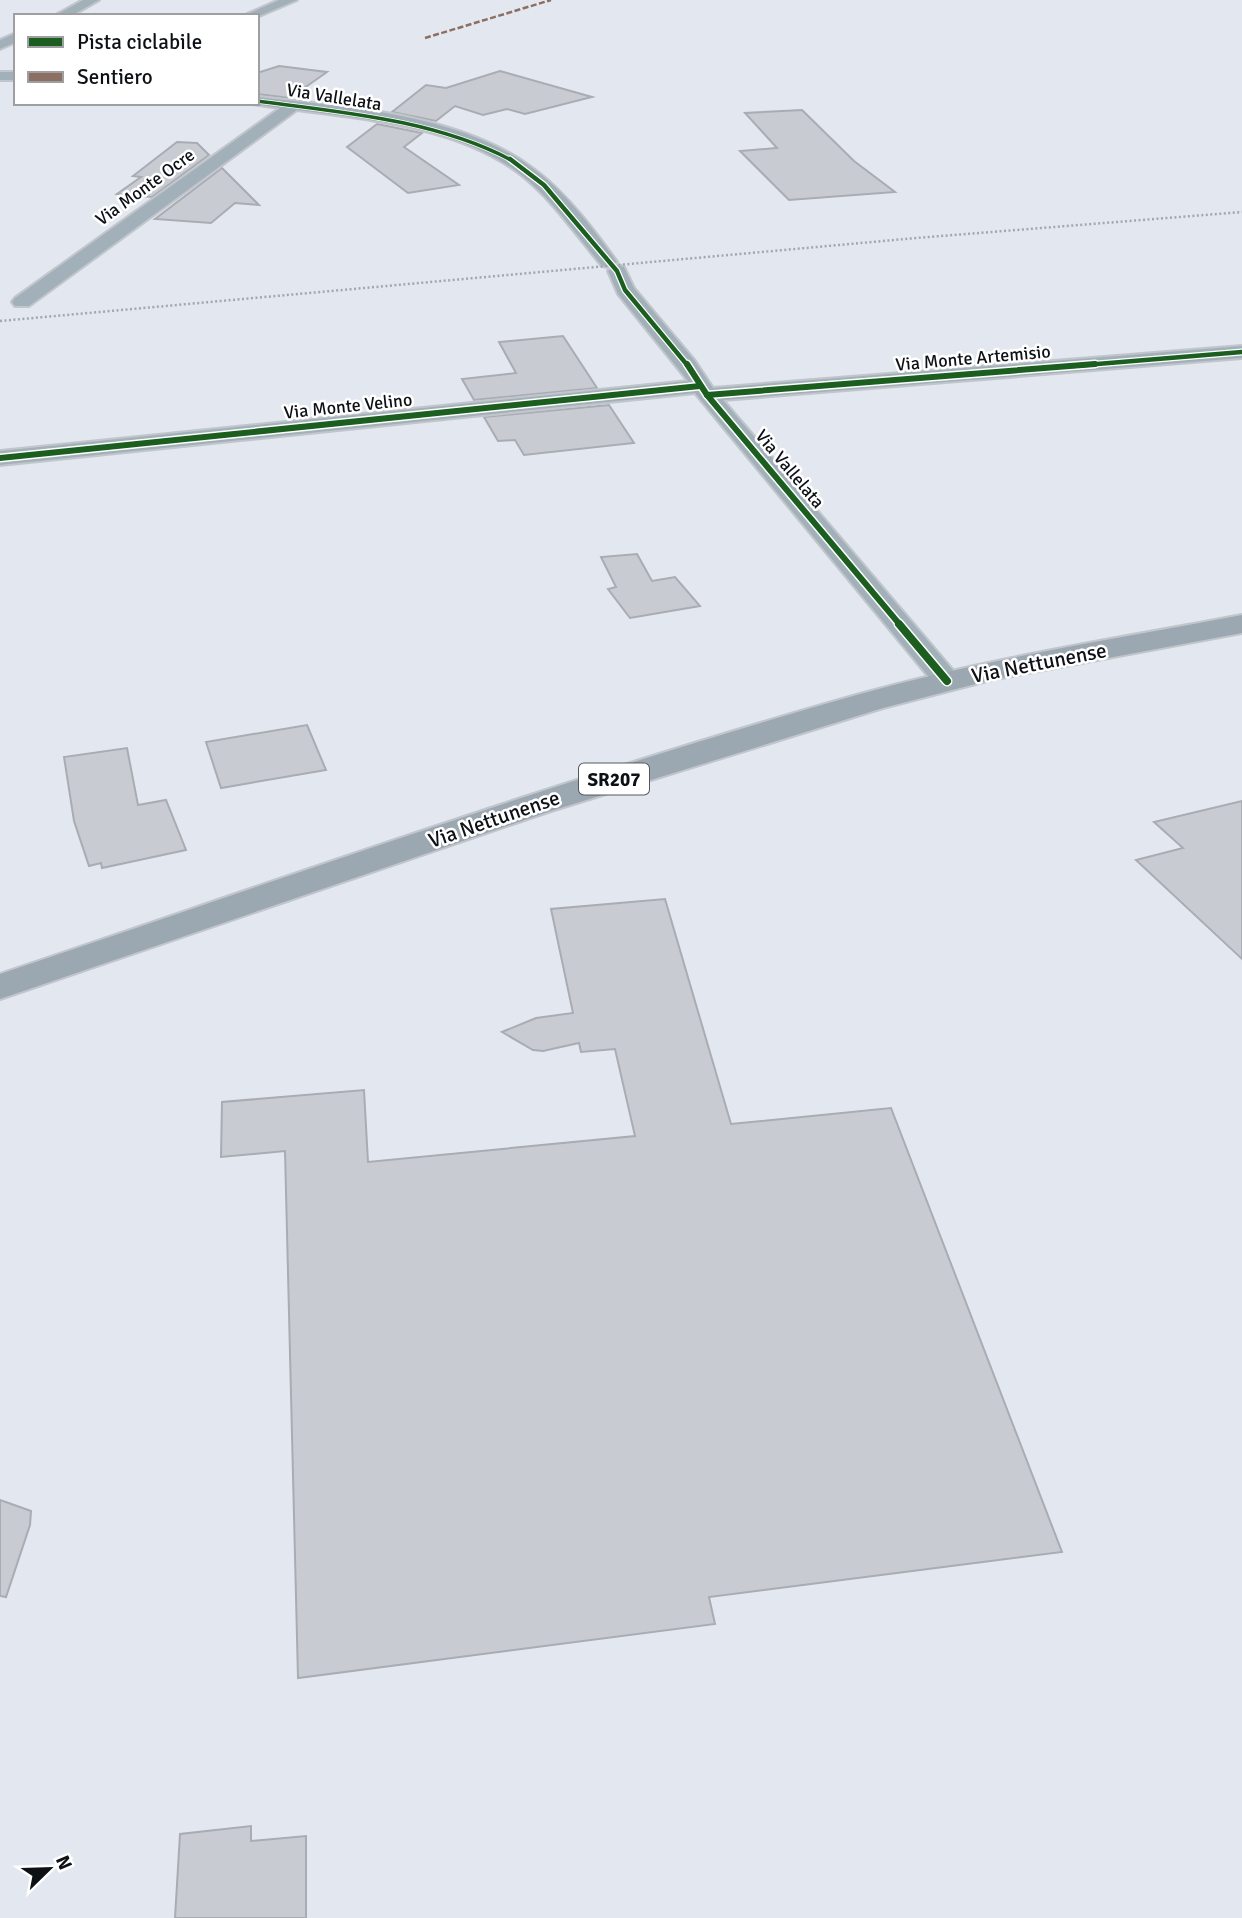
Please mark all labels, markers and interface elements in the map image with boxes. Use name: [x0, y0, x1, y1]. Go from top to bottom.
legend: [14, 14, 259, 105]
text: Pista ciclabile: [77, 29, 202, 55]
text: Sentiero: [77, 64, 153, 90]
street label: Via Vallelata: [285, 79, 383, 115]
street label: Via Monte Ocre: [91, 144, 199, 230]
street label: Via Monte Artemisio: [895, 340, 1051, 376]
street label: Via Monte Velino: [283, 388, 413, 424]
street label: Via Vallelata: [751, 425, 829, 513]
street label: Via Nettunense: [969, 637, 1109, 689]
road number: SR207: [579, 764, 649, 794]
street label: Via Nettunense: [425, 784, 563, 854]
north arrow: [14, 1834, 84, 1904]
text: N: [50, 1852, 77, 1874]

